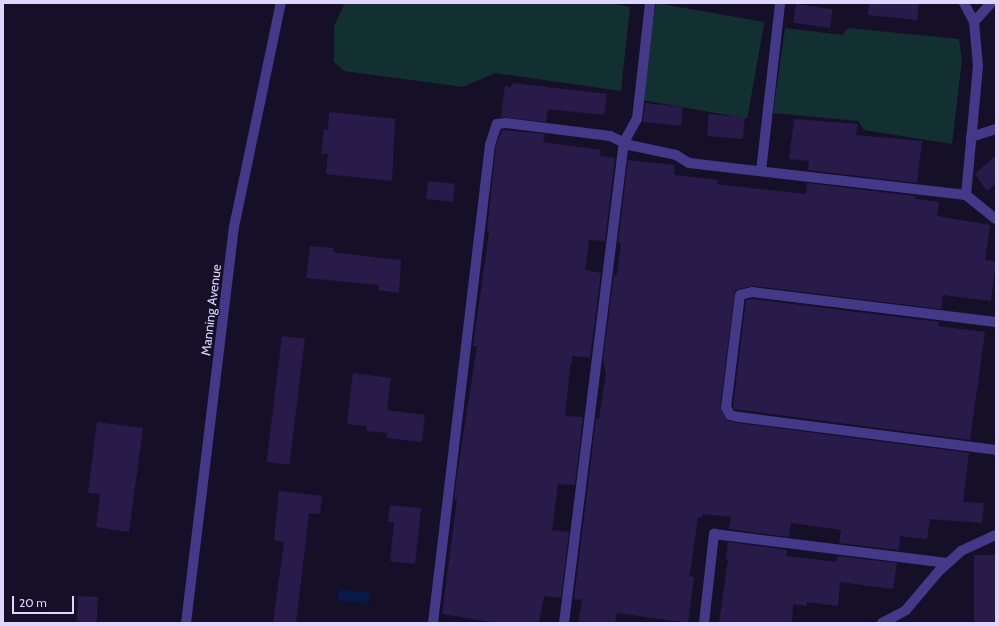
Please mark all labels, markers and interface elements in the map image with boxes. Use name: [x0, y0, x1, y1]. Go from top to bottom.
street label: Manning Avenue: [198, 263, 224, 357]
scale bar: [14, 588, 76, 614]
text: 20 m: [19, 595, 47, 610]

